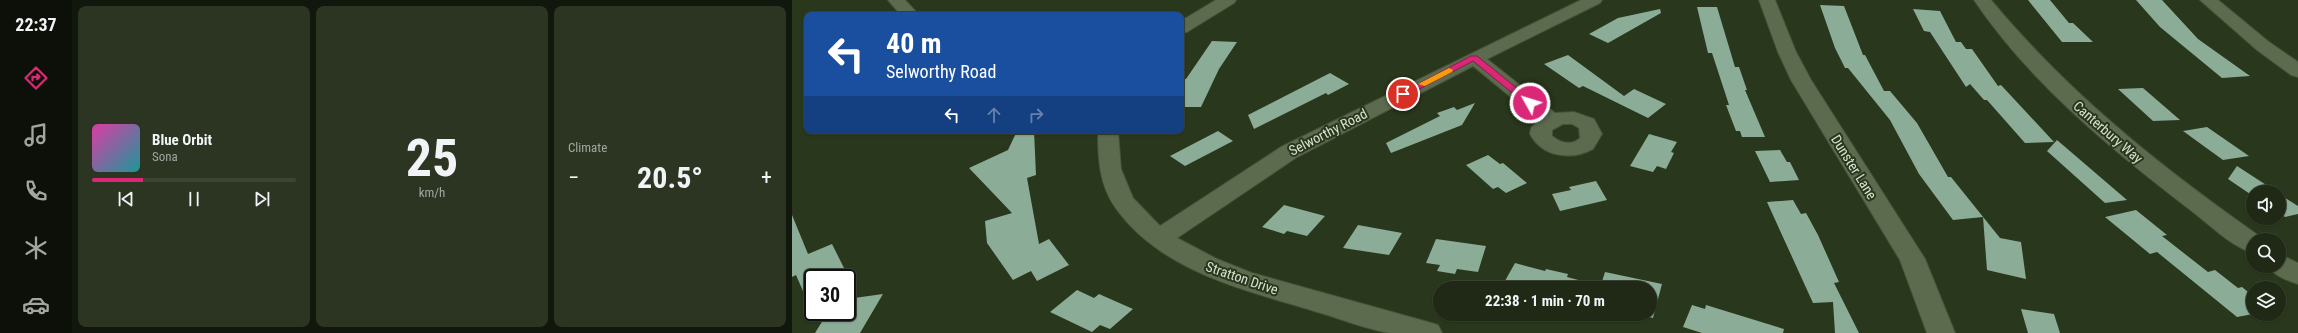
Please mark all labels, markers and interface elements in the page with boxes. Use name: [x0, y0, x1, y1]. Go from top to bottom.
text: 22:37: [15, 14, 57, 35]
text: 40 m: [886, 27, 942, 60]
icon: left: [820, 28, 872, 80]
text: Selworthy Road: [886, 61, 996, 82]
icon: directions: [22, 64, 50, 92]
pin: [1386, 77, 1420, 111]
position arrow: [1509, 82, 1551, 124]
icon: arrive: [1392, 83, 1414, 105]
street label: Canterbury Way: [2070, 98, 2146, 166]
icon: left: [941, 104, 963, 126]
icon: ahead: [983, 104, 1005, 126]
icon: right: [1025, 104, 1047, 126]
street label: Selworthy Road: [1286, 105, 1370, 159]
icon: music: [22, 121, 50, 149]
text: 25: [406, 128, 458, 189]
text: Blue Orbit: [152, 131, 212, 149]
street label: Dunster Lane: [1828, 132, 1880, 202]
text: Climate: [568, 140, 607, 155]
text: Sona: [152, 149, 178, 164]
text: 20.5°: [637, 160, 703, 195]
text: −: [568, 165, 579, 190]
text: +: [761, 165, 772, 190]
icon: phone: [22, 177, 50, 205]
text: km/h: [419, 185, 445, 200]
map controls: [2246, 185, 2286, 321]
button: sound: [2246, 185, 2286, 225]
icon: previous: [115, 188, 137, 210]
icon: pause: [183, 188, 205, 210]
icon: next: [251, 188, 273, 210]
button: search: [2246, 233, 2286, 273]
icon: climate: [22, 234, 50, 262]
street label: Stratton Drive: [1204, 258, 1281, 298]
speed limit sign: 30: [804, 269, 856, 321]
button: layers: [2246, 281, 2286, 321]
icon: car: [22, 291, 50, 319]
text: 22:38 · 1 min · 70 m: [1485, 292, 1605, 310]

